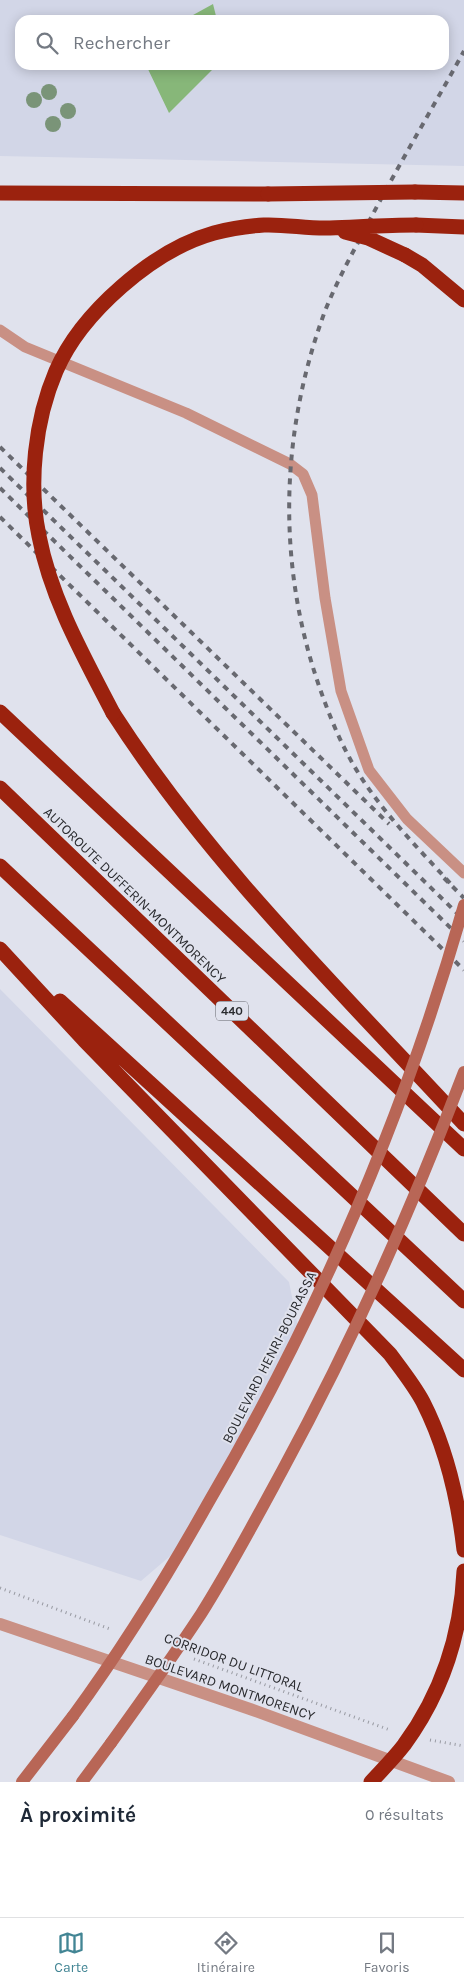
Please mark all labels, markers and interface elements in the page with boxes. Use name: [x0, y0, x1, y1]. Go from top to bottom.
search box: [15, 15, 449, 70]
icon: search: [33, 29, 61, 57]
text: Rechercher: [73, 32, 170, 54]
street label: AUTOROUTE DUFFERIN-MONTMORENCY: [40, 804, 230, 987]
road number: 440: [216, 1001, 248, 1020]
street label: BOULEVARD HENRI-BOURASSA: [219, 1268, 320, 1446]
street label: CORRIDOR DU LITTORAL: [162, 1629, 306, 1696]
street label: BOULEVARD MONTMORENCY: [143, 1650, 317, 1725]
text: À proximité: [20, 1803, 136, 1827]
text: 0 résultats: [365, 1805, 444, 1824]
tab: Carte: [54, 1929, 88, 1976]
tab: Itinéraire: [197, 1929, 255, 1976]
tab: Favoris: [364, 1929, 410, 1976]

